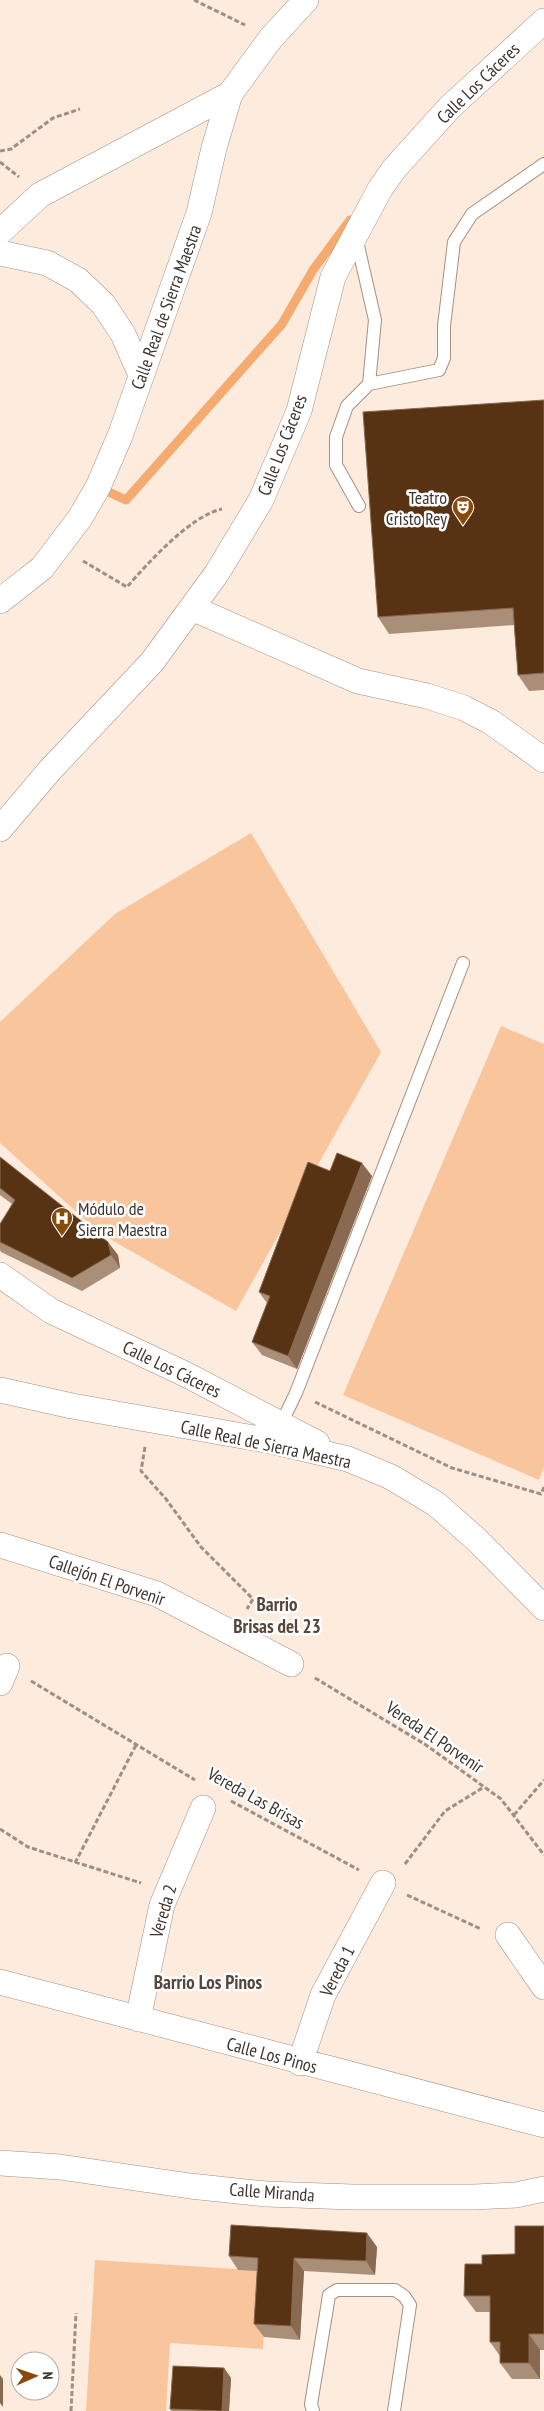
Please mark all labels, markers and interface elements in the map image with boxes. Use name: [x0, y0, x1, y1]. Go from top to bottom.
street label: Calle Los Cáceres: [432, 38, 524, 128]
street label: Calle Real de Sierra Maestra: [125, 221, 207, 393]
street label: Calle Los Cáceres: [252, 391, 312, 499]
place label: Teatro Cristo Rey: [386, 486, 447, 530]
theatre icon: Teatro Cristo Rey: [451, 495, 475, 526]
place label: Módulo de Sierra Maestra: [78, 1197, 167, 1241]
hospital icon: Módulo de Sierra Maestra: [50, 1206, 74, 1237]
street label: Calle Los Cáceres: [119, 1335, 225, 1403]
street label: Calle Real de Sierra Maestra: [179, 1415, 353, 1473]
street label: Callejón El Porvenir: [46, 1549, 168, 1611]
district label: Barrio Brisas del 23: [233, 1592, 321, 1638]
street label: Vereda El Porvenir: [381, 1695, 488, 1778]
street label: Vereda Las Brisas: [203, 1762, 308, 1834]
street label: Vereda 2: [144, 1882, 182, 1941]
street label: Vereda 1: [314, 1942, 360, 2001]
district label: Barrio Los Pinos: [154, 1970, 263, 1994]
street label: Calle Los Pinos: [224, 2032, 320, 2078]
street label: Calle Miranda: [229, 2178, 315, 2206]
north arrow: [10, 2351, 60, 2401]
text: N: [39, 2371, 57, 2380]

